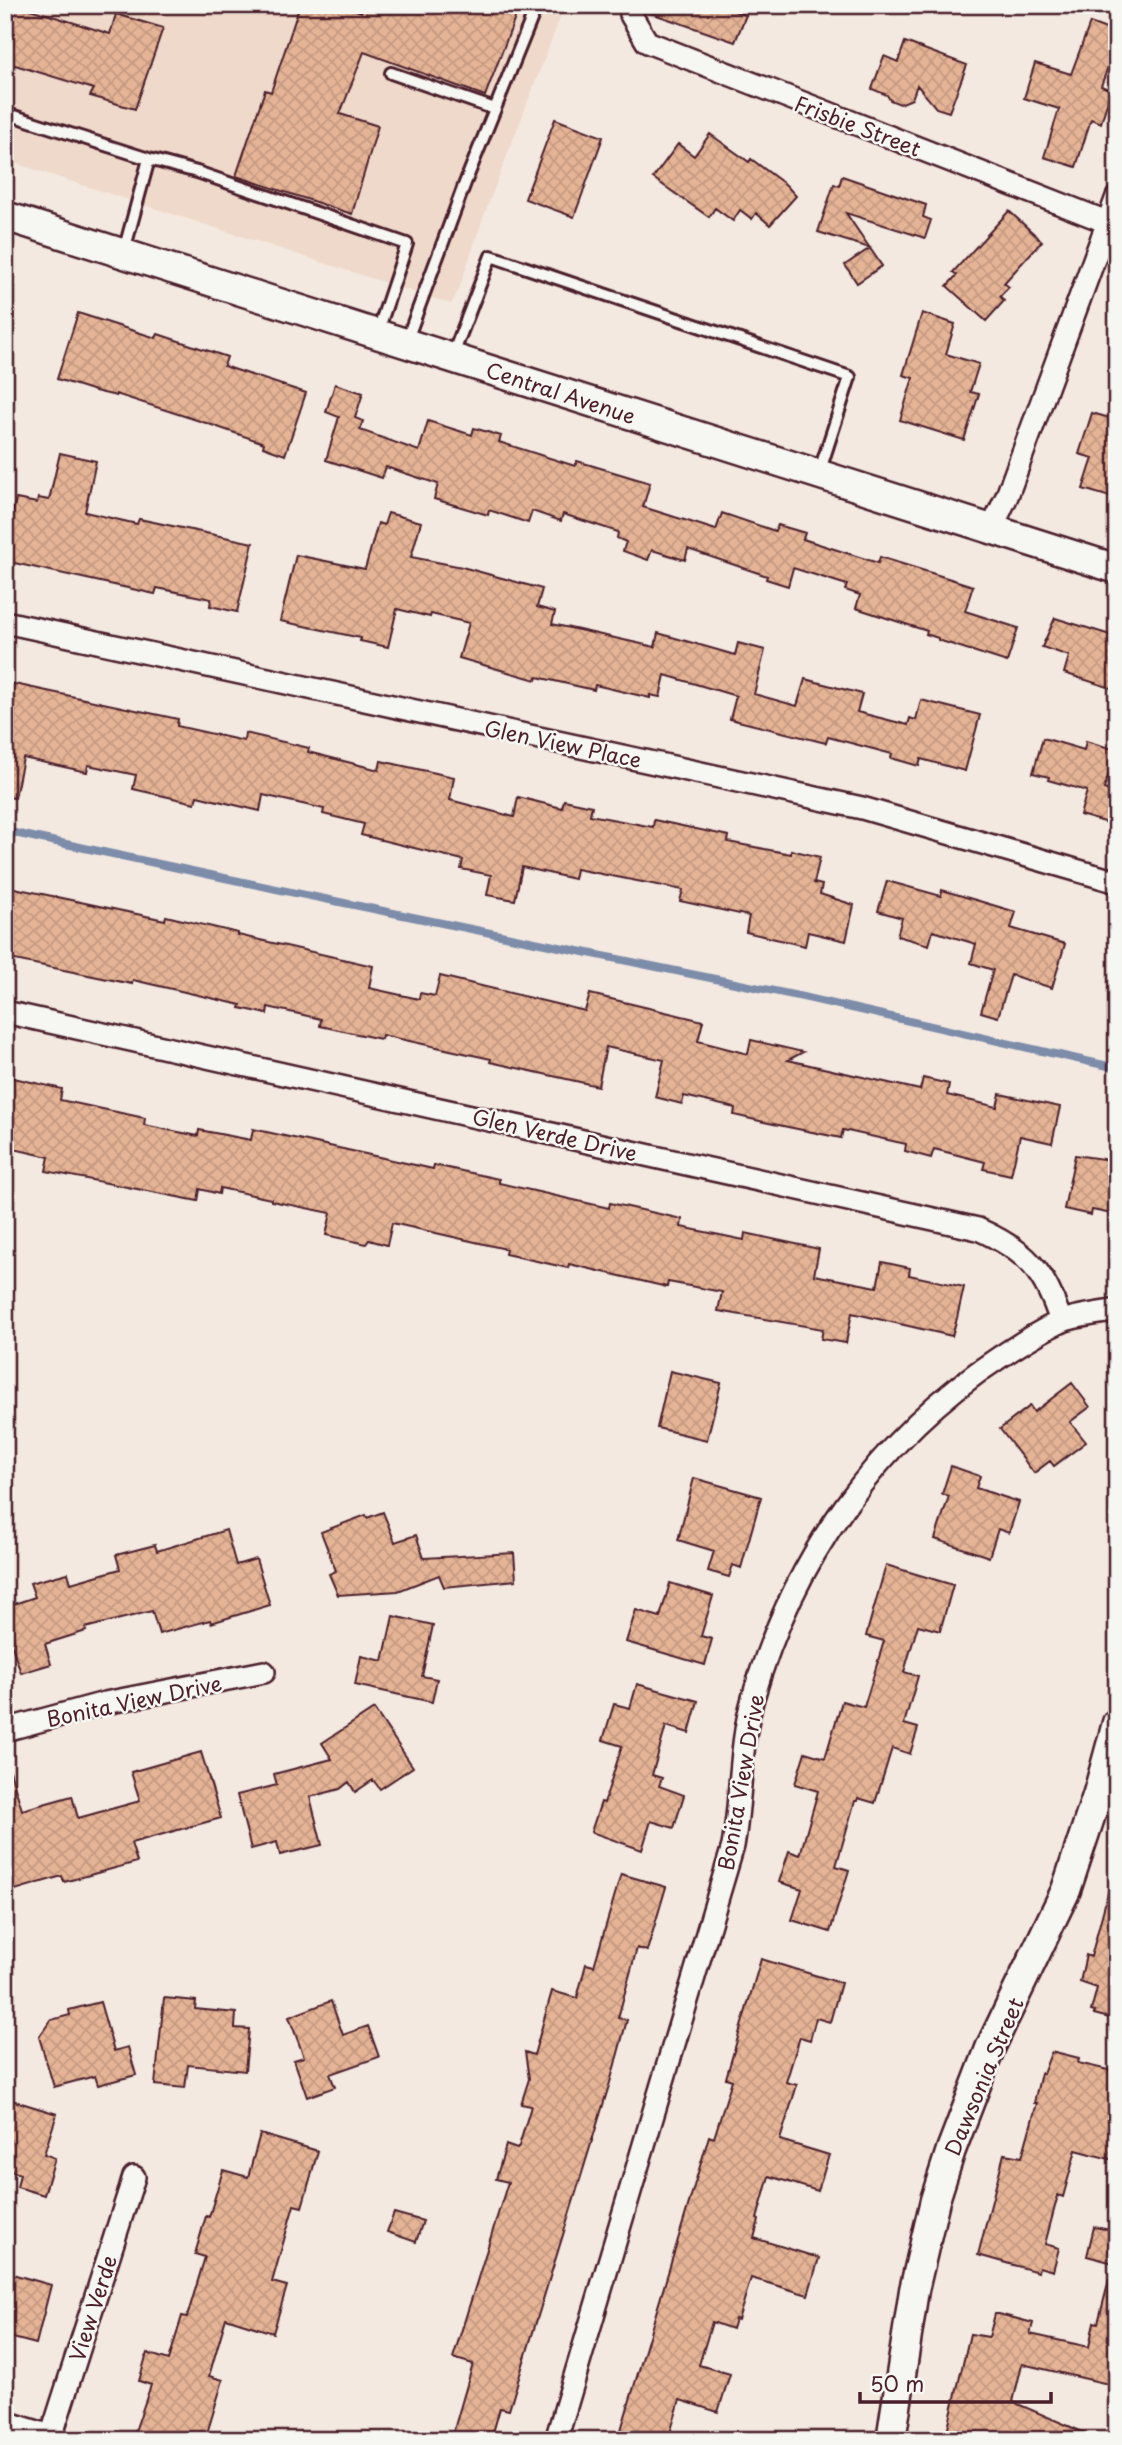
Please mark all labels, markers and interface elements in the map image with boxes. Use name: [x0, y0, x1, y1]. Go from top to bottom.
street label: Frisbie Street: [790, 86, 926, 164]
street label: Central Avenue: [482, 353, 640, 431]
street label: Glen View Place: [481, 711, 645, 775]
street label: Glen Verde Drive: [469, 1099, 641, 1169]
street label: Bonita View Drive: [43, 1666, 225, 1734]
street label: Bonita View Drive: [709, 1691, 771, 1873]
street label: Dawsonia Street: [935, 1992, 1031, 2160]
street label: View Verde: [60, 2251, 124, 2365]
scale bar: [860, 2361, 1050, 2405]
text: 50 m: [870, 2367, 924, 2399]

